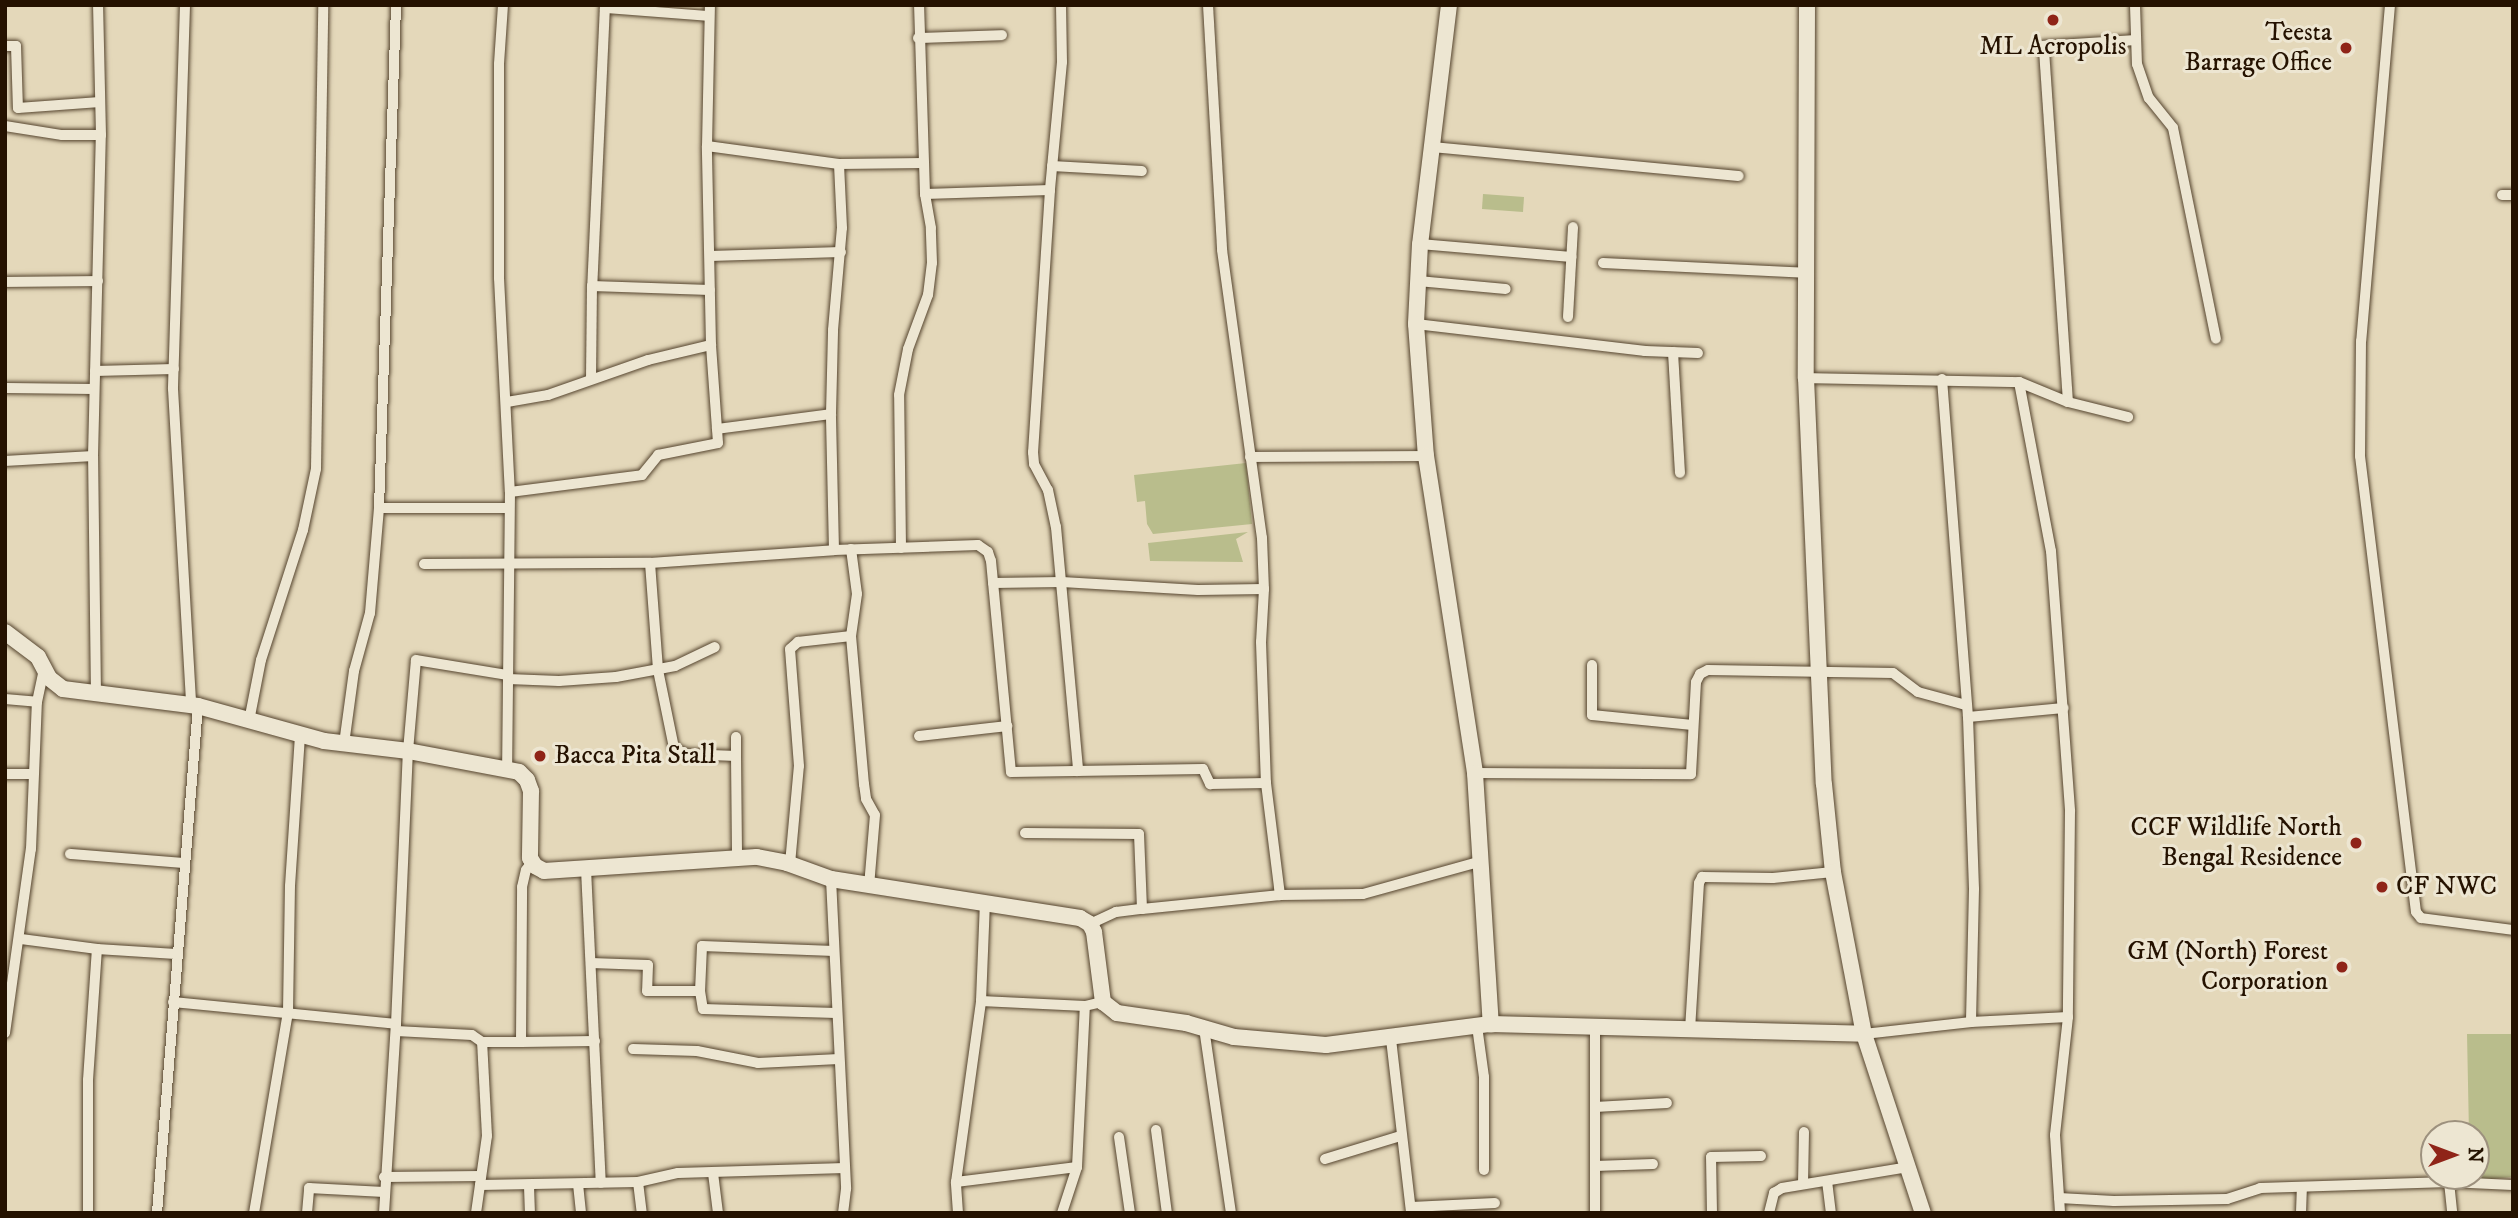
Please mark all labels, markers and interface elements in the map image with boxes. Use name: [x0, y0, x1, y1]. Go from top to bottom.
marker: ML Acropolis: [2045, 12, 2061, 28]
place label: Teesta Barrage Office: [2184, 17, 2332, 78]
place label: ML Acropolis: [1980, 31, 2126, 63]
marker: Teesta Barrage Office: [2338, 40, 2354, 56]
place label: Bacca Pita Stall: [554, 740, 716, 772]
marker: Bacca Pita Stall: [532, 748, 548, 764]
place label: CCF Wildlife North Bengal Residence: [2131, 812, 2342, 874]
marker: CCF Wildlife North Bengal Residence: [2348, 835, 2364, 851]
place label: CF NWC: [2396, 871, 2497, 903]
marker: CF NWC: [2374, 879, 2390, 895]
place label: GM (North) Forest Corporation: [2127, 936, 2328, 998]
marker: GM (North) Forest Corporation: [2334, 959, 2350, 975]
north arrow: [2420, 1120, 2490, 1190]
text: N: [2463, 1147, 2486, 1163]

